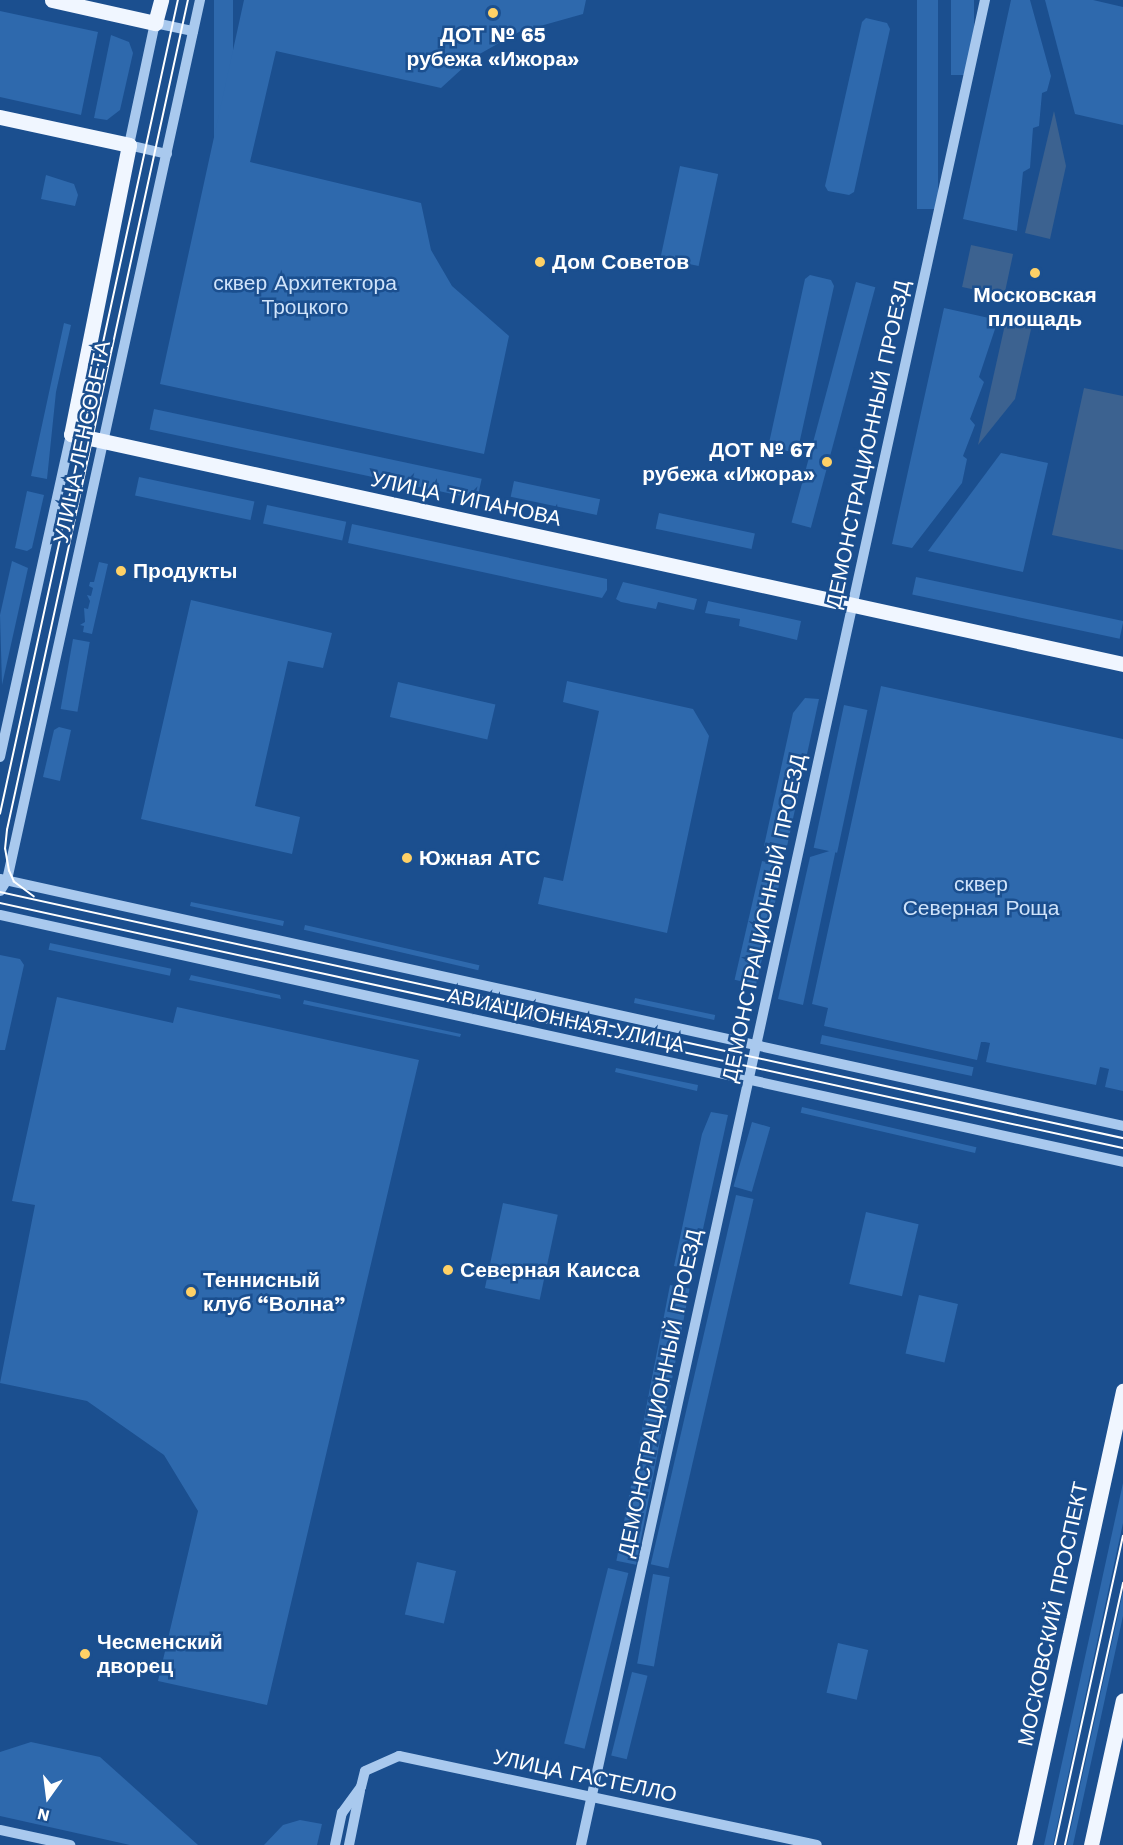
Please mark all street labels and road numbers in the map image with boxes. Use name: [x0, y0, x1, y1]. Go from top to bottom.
street label: ДЕМОНСТРАЦИОННЫЙ ПРОЕЗД: [821, 278, 915, 610]
street label: УЛИЦА ЛЕНСОВЕТА: [48, 338, 116, 546]
street label: УЛИЦА ТИПАНОВА: [368, 467, 564, 531]
street label: ДЕМОНСТРАЦИОННЫЙ ПРОЕЗД: [717, 752, 811, 1084]
street label: АВИАЦИОННАЯ УЛИЦА: [445, 983, 687, 1057]
street label: ДЕМОНСТРАЦИОННЫЙ ПРОЕЗД: [613, 1227, 707, 1559]
street label: МОСКОВСКИЙ ПРОСПЕКТ: [1013, 1479, 1093, 1749]
street label: УЛИЦА ГАСТЕЛЛО: [491, 1744, 679, 1808]

